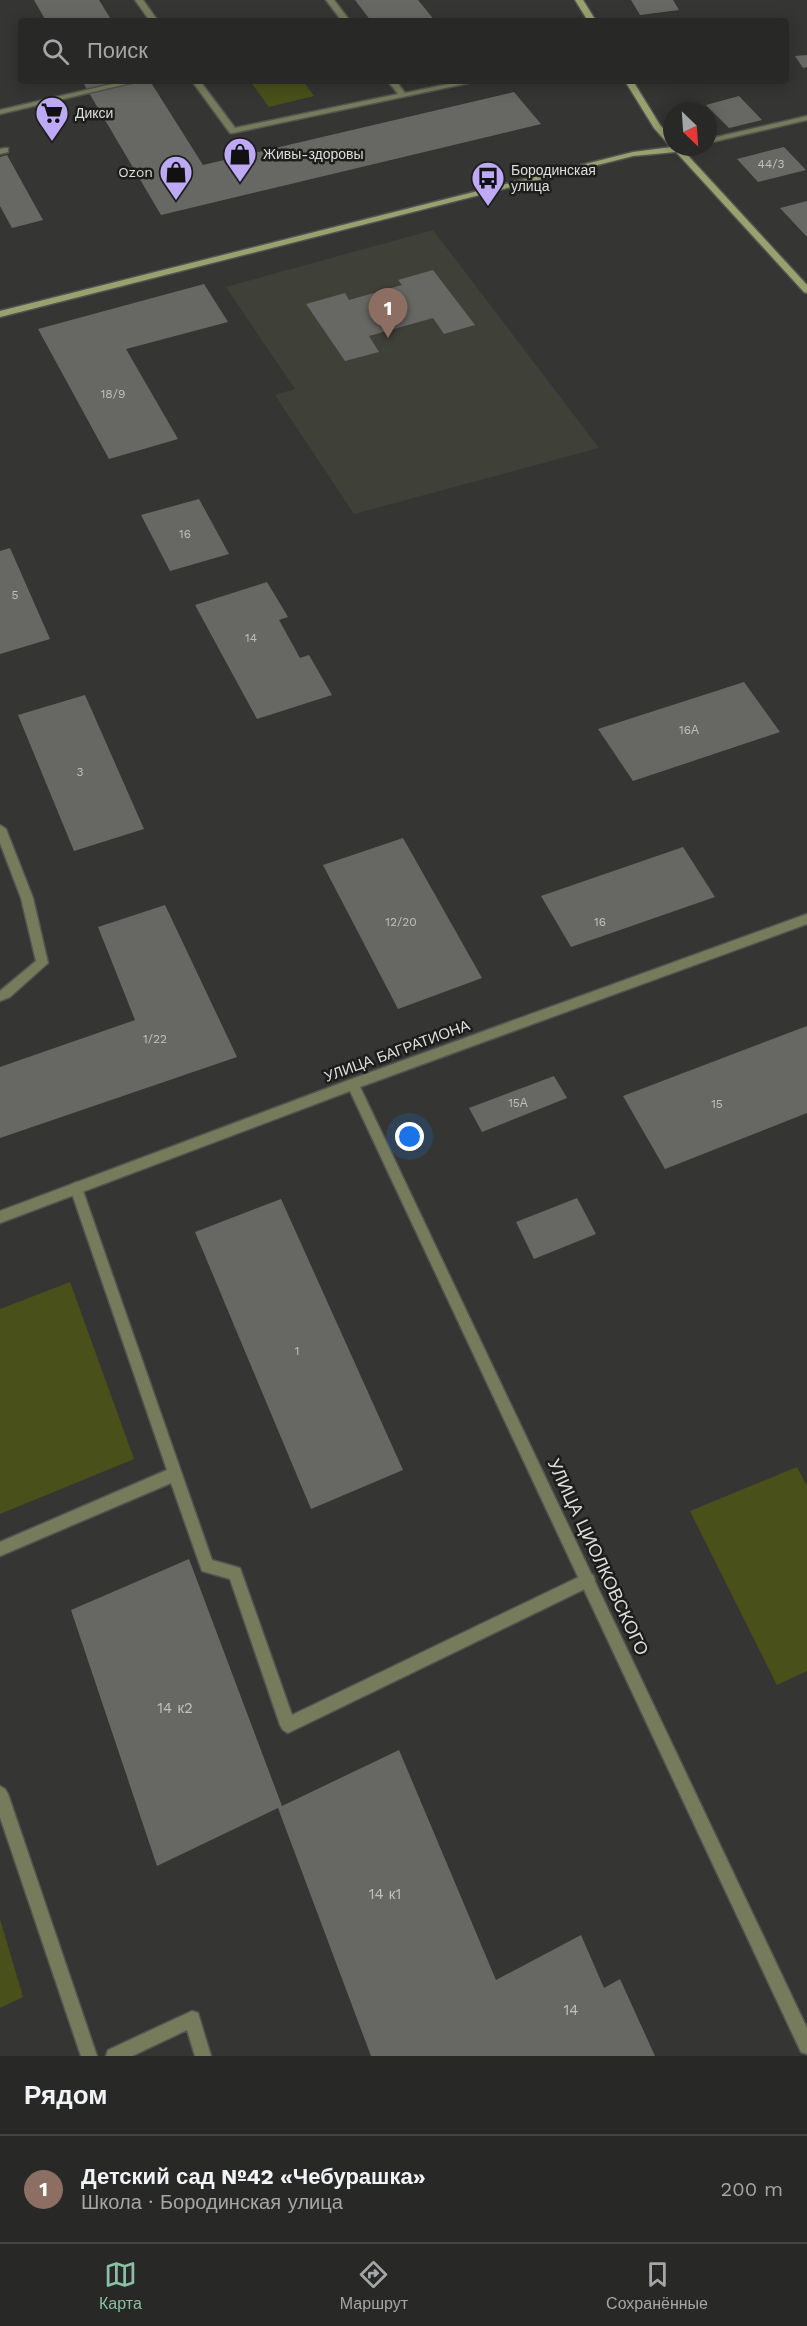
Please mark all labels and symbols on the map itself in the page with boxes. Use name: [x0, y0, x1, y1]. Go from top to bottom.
supermarket icon: Дикси: [34, 95, 70, 142]
north arrow: [663, 102, 717, 156]
place label: Дикси: [75, 105, 113, 121]
shop icon: Живы-здоровы: [222, 136, 258, 183]
place label: Живы-здоровы: [263, 146, 364, 162]
shop icon: Ozon: [158, 154, 194, 201]
house number: 44/3: [758, 157, 784, 171]
bus stop icon: Бородинская улица: [470, 160, 506, 207]
place label: Бородинская улица: [511, 162, 596, 194]
place label: Ozon: [118, 164, 153, 180]
pin: 1: [368, 288, 408, 338]
house number: 18/9: [101, 387, 125, 401]
house number: 16: [179, 527, 191, 541]
house number: 5: [12, 588, 19, 602]
house number: 14: [245, 631, 257, 645]
house number: 16А: [679, 723, 699, 737]
house number: 3: [77, 765, 84, 779]
house number: 12/20: [385, 915, 417, 929]
house number: 16: [594, 915, 606, 929]
street label: УЛИЦА БАГРАТИОНА: [322, 1016, 472, 1086]
house number: 1/22: [143, 1032, 167, 1046]
house number: 15А: [508, 1096, 528, 1110]
house number: 15: [711, 1097, 723, 1111]
your location: [395, 1122, 424, 1151]
house number: 1: [295, 1344, 299, 1358]
street label: УЛИЦА ЦИОЛКОВСКОГО: [544, 1455, 653, 1658]
house number: 14 к2: [157, 1699, 193, 1717]
house number: 14 к1: [369, 1885, 401, 1903]
house number: 14: [563, 2001, 579, 2019]

